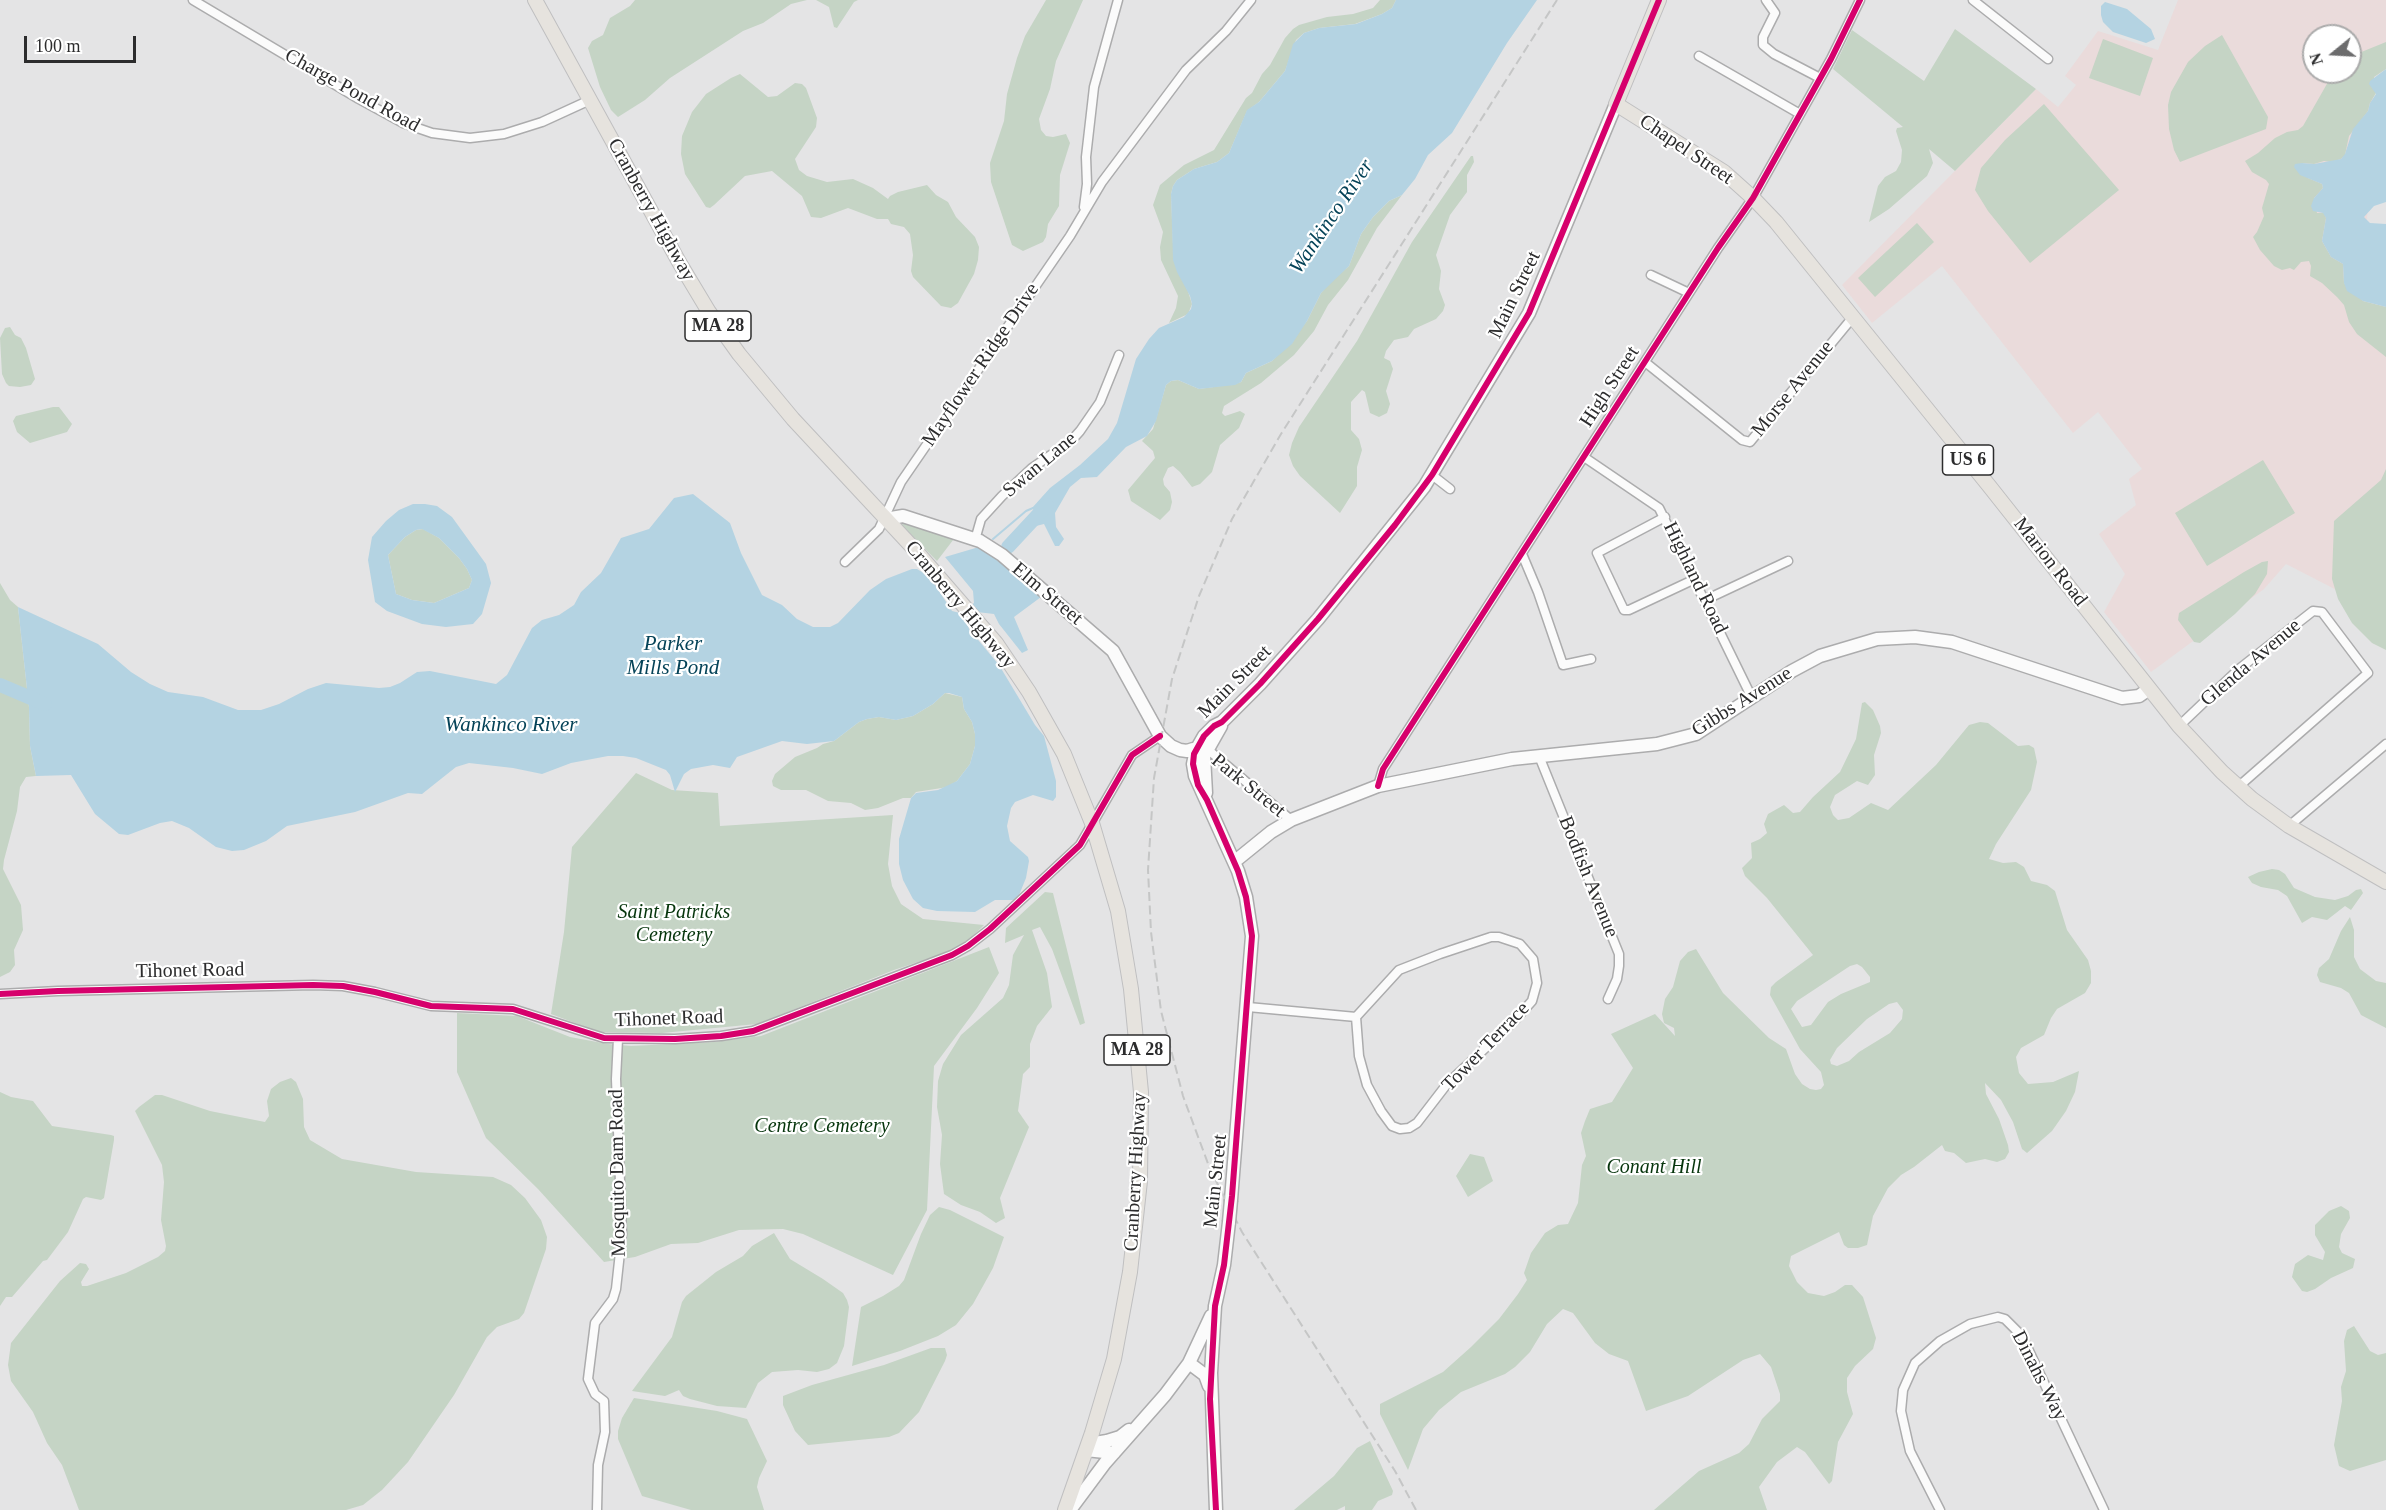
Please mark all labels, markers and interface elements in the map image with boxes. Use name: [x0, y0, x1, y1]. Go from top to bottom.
scale bar: [27, 24, 140, 62]
north arrow: [2302, 24, 2362, 84]
text: 100 m: [35, 36, 81, 56]
street label: Charge Pond Road: [280, 44, 424, 138]
text: N: [2306, 51, 2326, 67]
street label: Chapel Street: [1634, 110, 1738, 190]
street label: Cranberry Highway: [602, 134, 700, 286]
water label: Wankinco River: [1284, 155, 1380, 279]
street label: Main Street: [1484, 248, 1546, 342]
street label: Mayflower Ridge Drive: [917, 279, 1045, 451]
road number: MA 28: [685, 311, 751, 341]
street label: Morse Avenue: [1747, 336, 1839, 442]
street label: High Street: [1575, 342, 1645, 432]
street label: Swan Lane: [998, 427, 1082, 503]
road number: US 6: [1942, 445, 1994, 475]
street label: Marion Road: [2008, 513, 2092, 611]
street label: Highland Road: [1658, 518, 1732, 638]
street label: Cranberry Highway: [900, 536, 1020, 674]
street label: Elm Street: [1007, 557, 1087, 631]
street label: Glenda Avenue: [2196, 614, 2306, 712]
water label: Parker Mills Pond: [627, 631, 719, 681]
street label: Main Street: [1193, 640, 1277, 724]
street label: Gibbs Avenue: [1688, 662, 1796, 742]
water label: Wankinco River: [445, 712, 577, 738]
street label: Park Street: [1206, 749, 1290, 823]
street label: Bodfish Avenue: [1553, 813, 1623, 941]
park label: Saint Patricks Cemetery: [618, 901, 730, 948]
street label: Tihonet Road: [135, 958, 245, 984]
street label: Tower Terrace: [1437, 997, 1535, 1097]
street label: Tihonet Road: [614, 1005, 724, 1033]
road number: MA 28: [1104, 1035, 1170, 1065]
street label: Mosquito Dam Road: [605, 1089, 631, 1257]
street label: Cranberry Highway: [1120, 1092, 1152, 1252]
park label: Centre Cemetery: [754, 1115, 890, 1139]
street label: Main Street: [1199, 1133, 1233, 1229]
park label: Conant Hill: [1606, 1156, 1702, 1180]
street label: Dinahs Way: [2006, 1327, 2072, 1425]

